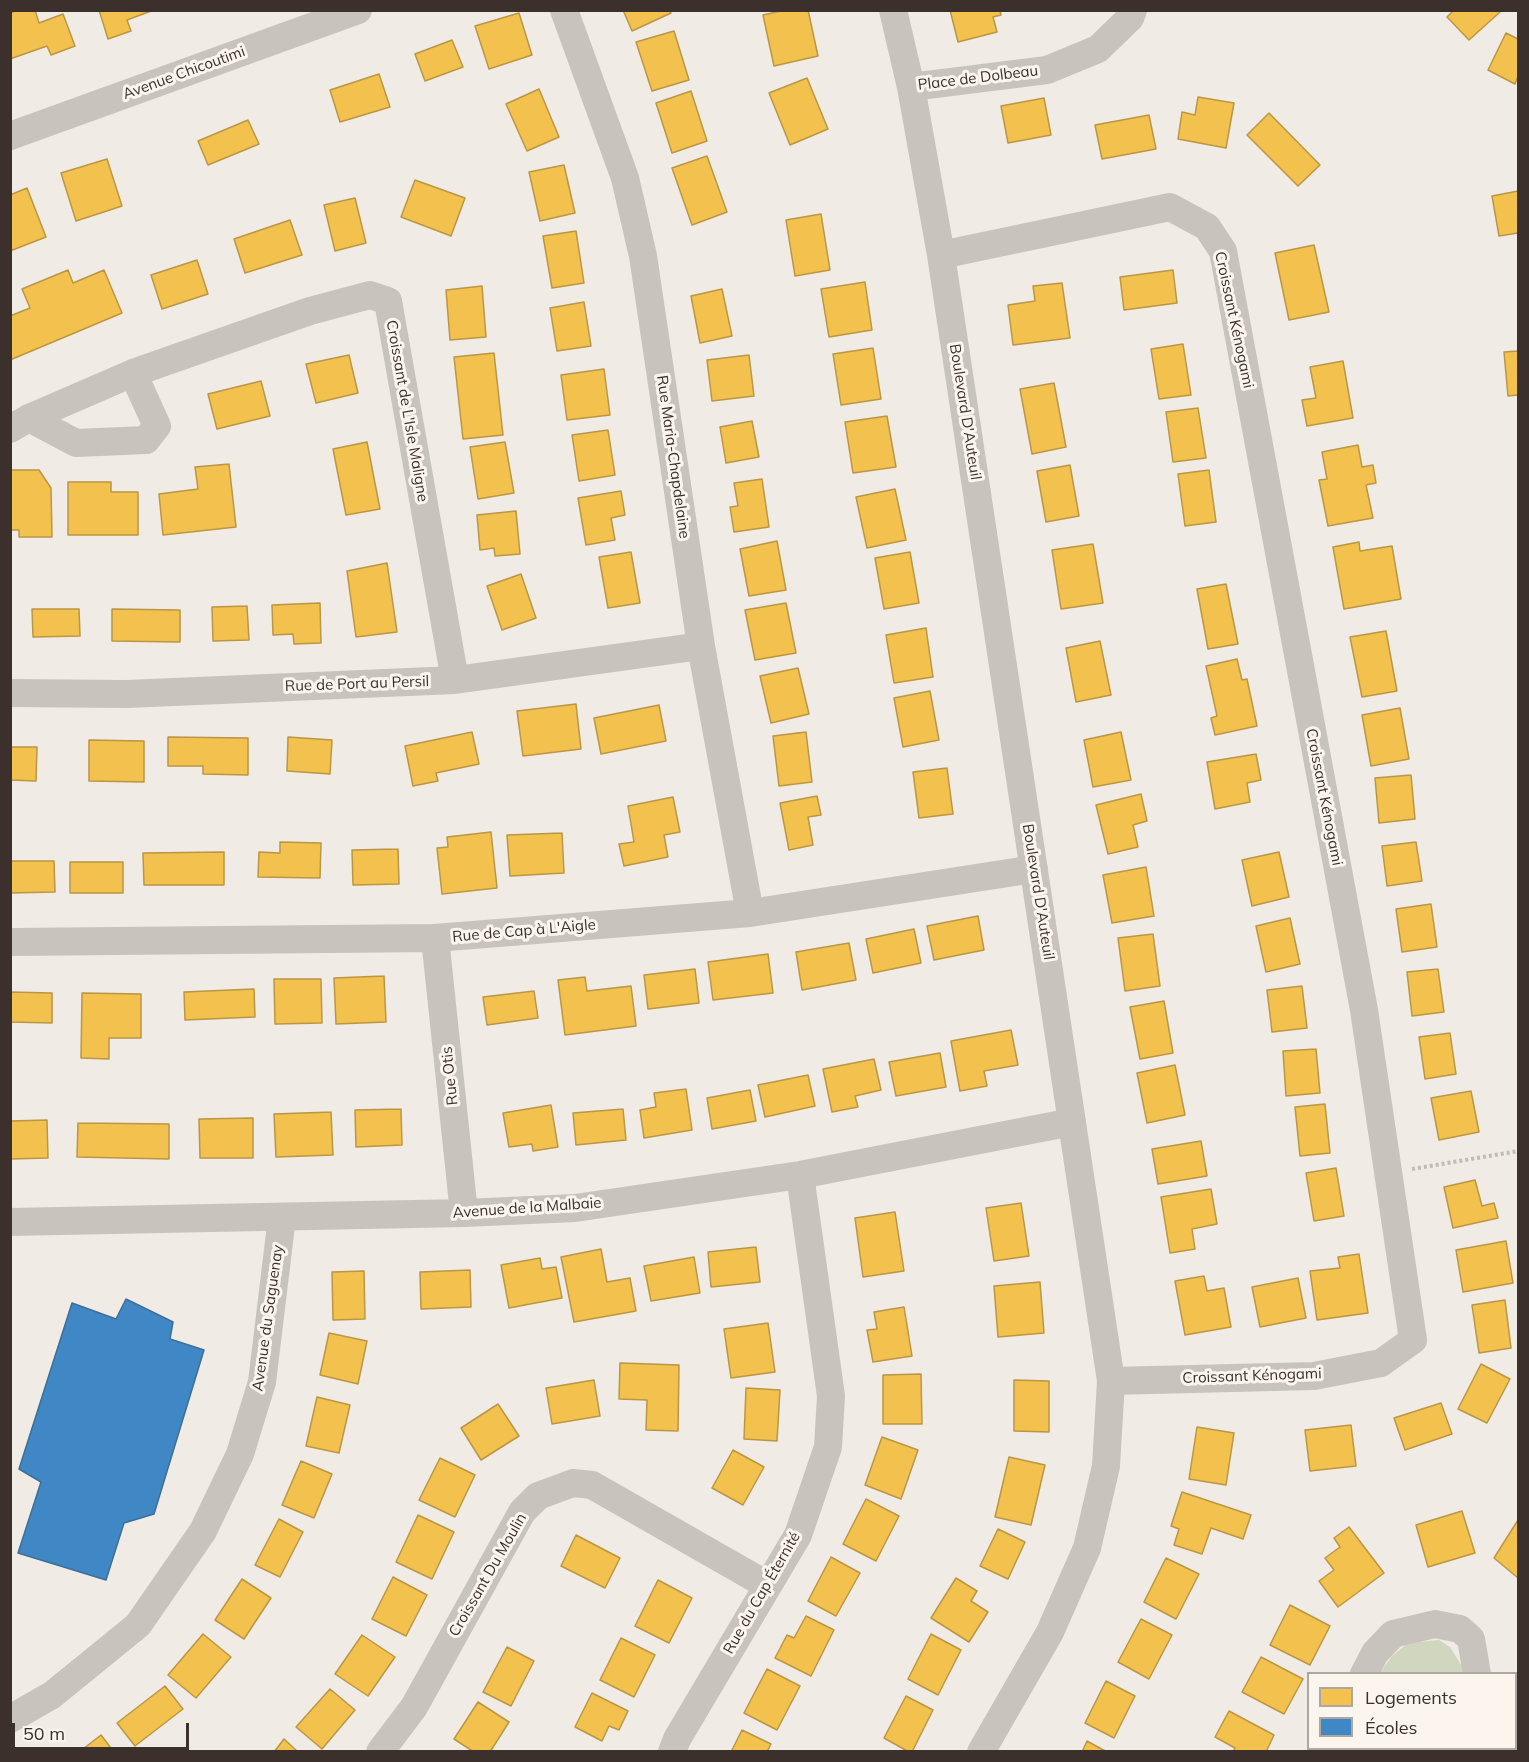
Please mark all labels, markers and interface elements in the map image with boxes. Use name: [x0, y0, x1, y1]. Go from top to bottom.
street label: Avenue Chicoutimi: [120, 43, 248, 103]
street label: Place de Dolbeau: [917, 62, 1039, 94]
street label: Croissant Kénogami: [1211, 250, 1257, 390]
street label: Croissant de L'Isle Maligne: [382, 319, 432, 503]
street label: Boulevard D'Auteuil: [945, 343, 985, 481]
street label: Rue Maria-Chapdelaine: [653, 374, 693, 540]
street label: Rue de Port au Persil: [285, 672, 429, 696]
street label: Croissant Kénogami: [1302, 727, 1346, 867]
street label: Boulevard D'Auteuil: [1018, 823, 1058, 961]
street label: Rue de Cap à L'Aigle: [452, 916, 596, 946]
street label: Rue Otis: [438, 1046, 462, 1106]
street label: Avenue de la Malbaie: [452, 1194, 602, 1222]
street label: Avenue du Saguenay: [249, 1244, 287, 1392]
street label: Croissant Kénogami: [1182, 1365, 1322, 1387]
street label: Croissant Du Moulin: [445, 1510, 531, 1640]
street label: Rue du Cap Éternité: [720, 1529, 804, 1657]
legend: [1307, 1672, 1517, 1750]
text: Logements: [1365, 1686, 1457, 1709]
scale bar: [15, 1711, 192, 1749]
text: Écoles: [1365, 1716, 1418, 1739]
text: 50 m: [23, 1722, 65, 1745]

